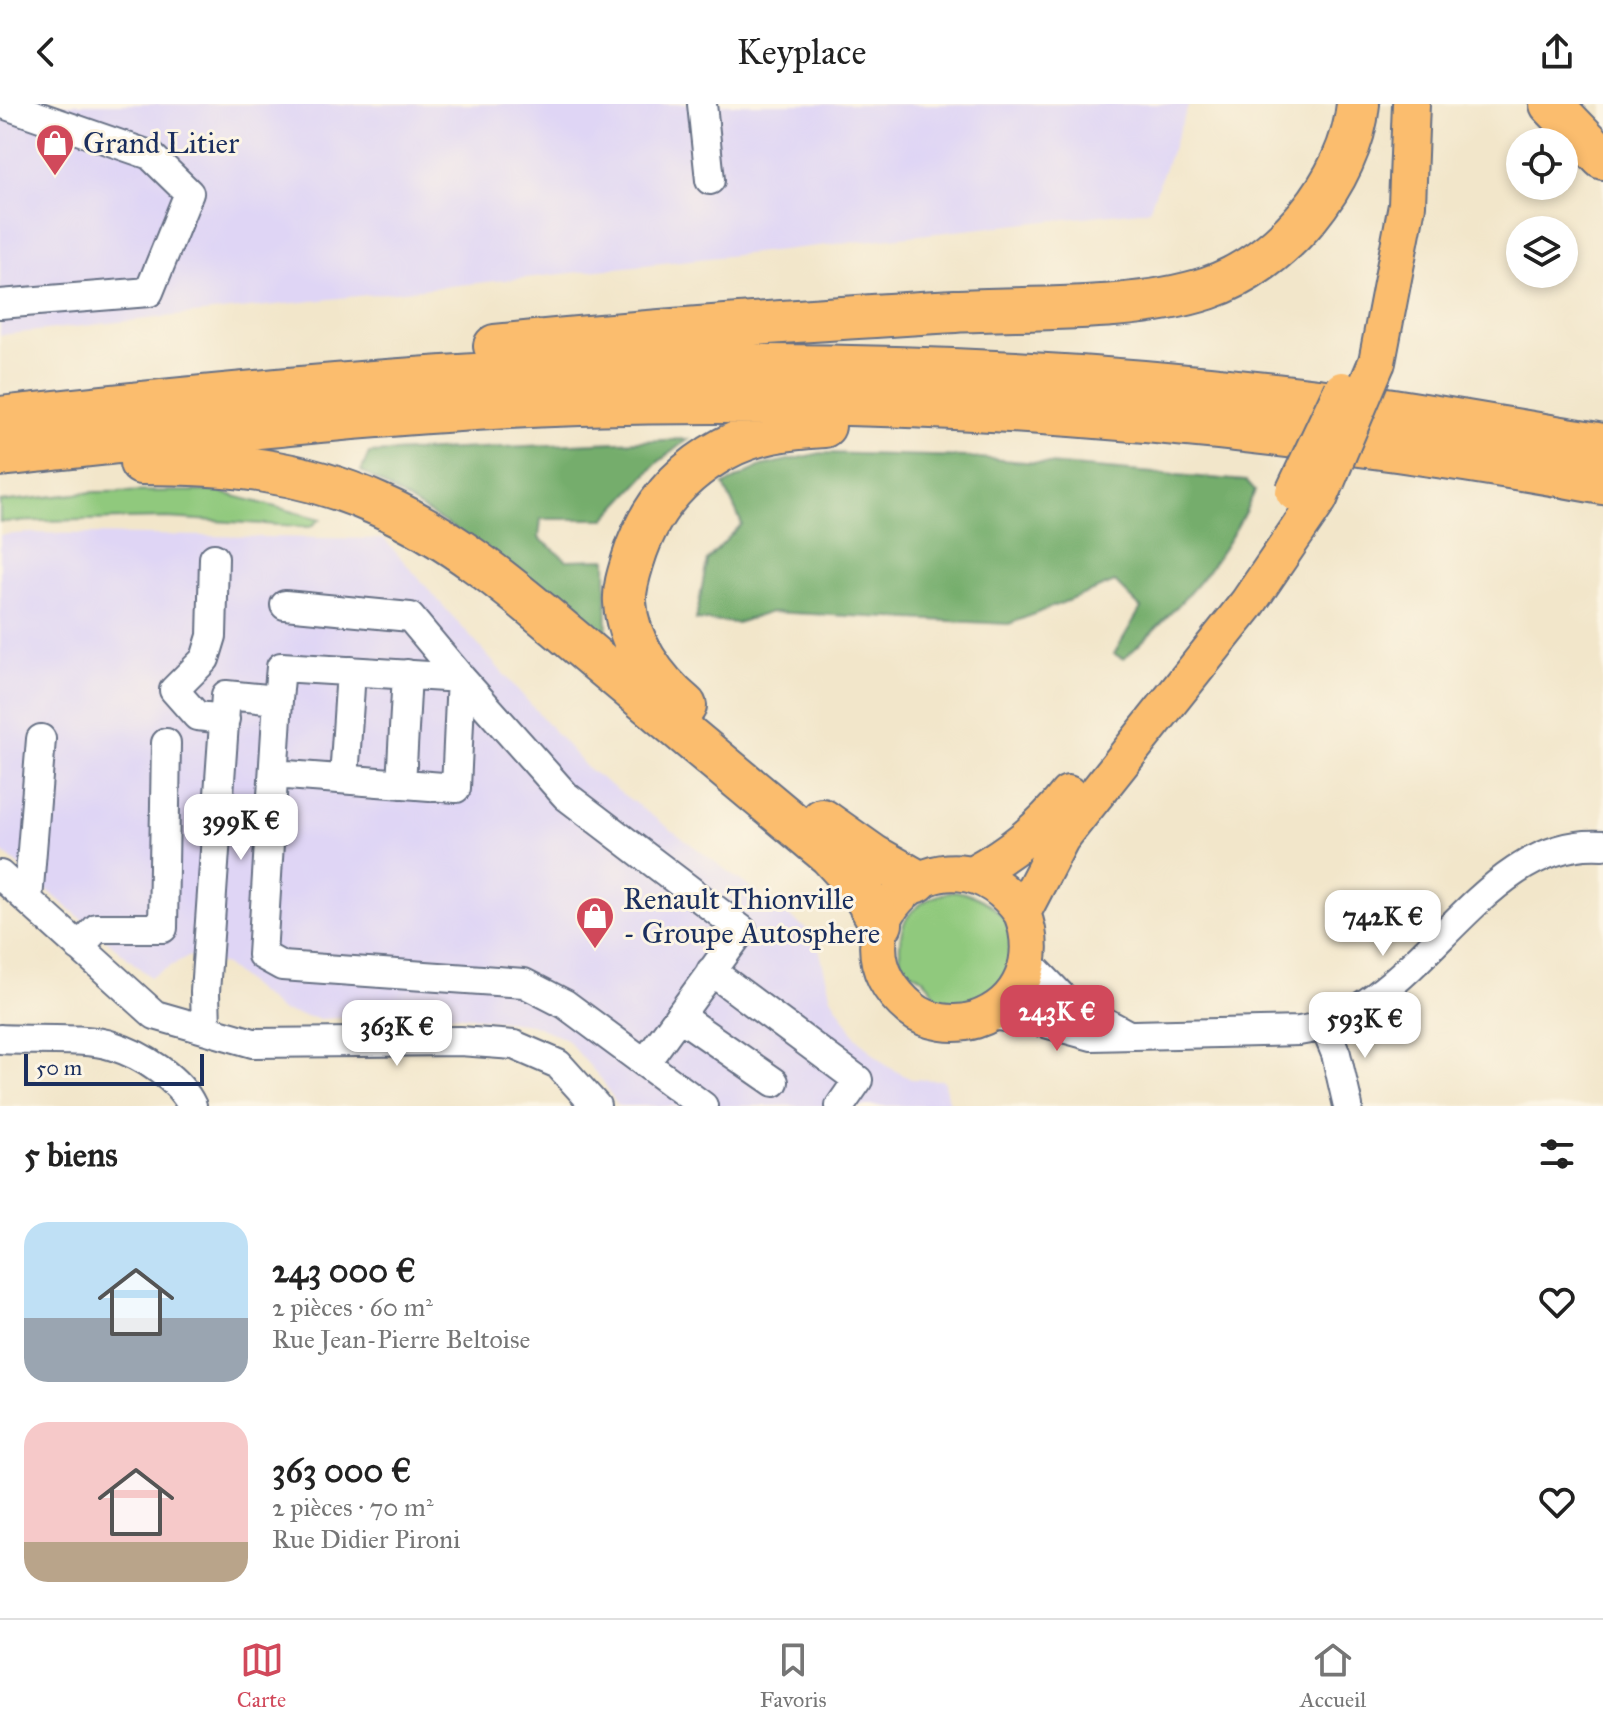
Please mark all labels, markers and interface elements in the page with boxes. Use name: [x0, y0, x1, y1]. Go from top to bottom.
icon: back: [24, 30, 68, 74]
text: Keyplace: [737, 30, 866, 74]
icon: share: [1535, 30, 1579, 74]
shop icon: Grand Litier: [34, 122, 76, 177]
place label: Grand Litier: [83, 125, 240, 161]
map controls: [1506, 128, 1578, 288]
button: locate: [1506, 128, 1578, 200]
button: layers: [1506, 216, 1578, 288]
pin: 399K €: [176, 794, 306, 862]
text: 399K €: [202, 804, 280, 836]
place label: Renault Thionville - Groupe Autosphere: [623, 881, 880, 951]
pin: 742K €: [1318, 890, 1448, 958]
shop icon: Renault Thionville - Groupe Autosphere: [574, 895, 616, 950]
text: 742K €: [1343, 900, 1423, 932]
pin: 243K €: [992, 985, 1122, 1053]
pin: 593K €: [1300, 992, 1430, 1060]
text: 243K €: [1018, 995, 1096, 1027]
pin: 363K €: [332, 1000, 462, 1068]
text: 593K €: [1327, 1002, 1403, 1034]
text: 363K €: [360, 1010, 434, 1042]
scale bar: [24, 1050, 204, 1086]
text: 50 m: [36, 1054, 82, 1081]
icon: filters: [1535, 1132, 1579, 1176]
text: 5 biens: [24, 1134, 118, 1175]
text: 243 000 €: [272, 1250, 416, 1291]
icon: home: [88, 1254, 184, 1350]
icon: heart: [1535, 1280, 1579, 1324]
text: 2 pièces · 60 m²: [272, 1291, 433, 1323]
text: Rue Jean-Pierre Beltoise: [272, 1323, 530, 1355]
text: 363 000 €: [272, 1450, 411, 1491]
icon: home: [88, 1454, 184, 1550]
icon: heart: [1535, 1480, 1579, 1524]
text: 2 pièces · 70 m²: [272, 1491, 433, 1523]
text: Rue Didier Pironi: [272, 1523, 460, 1555]
tab: Carte: [237, 1638, 286, 1713]
tab: Favoris: [760, 1638, 827, 1713]
tab: Accueil: [1300, 1638, 1366, 1713]

